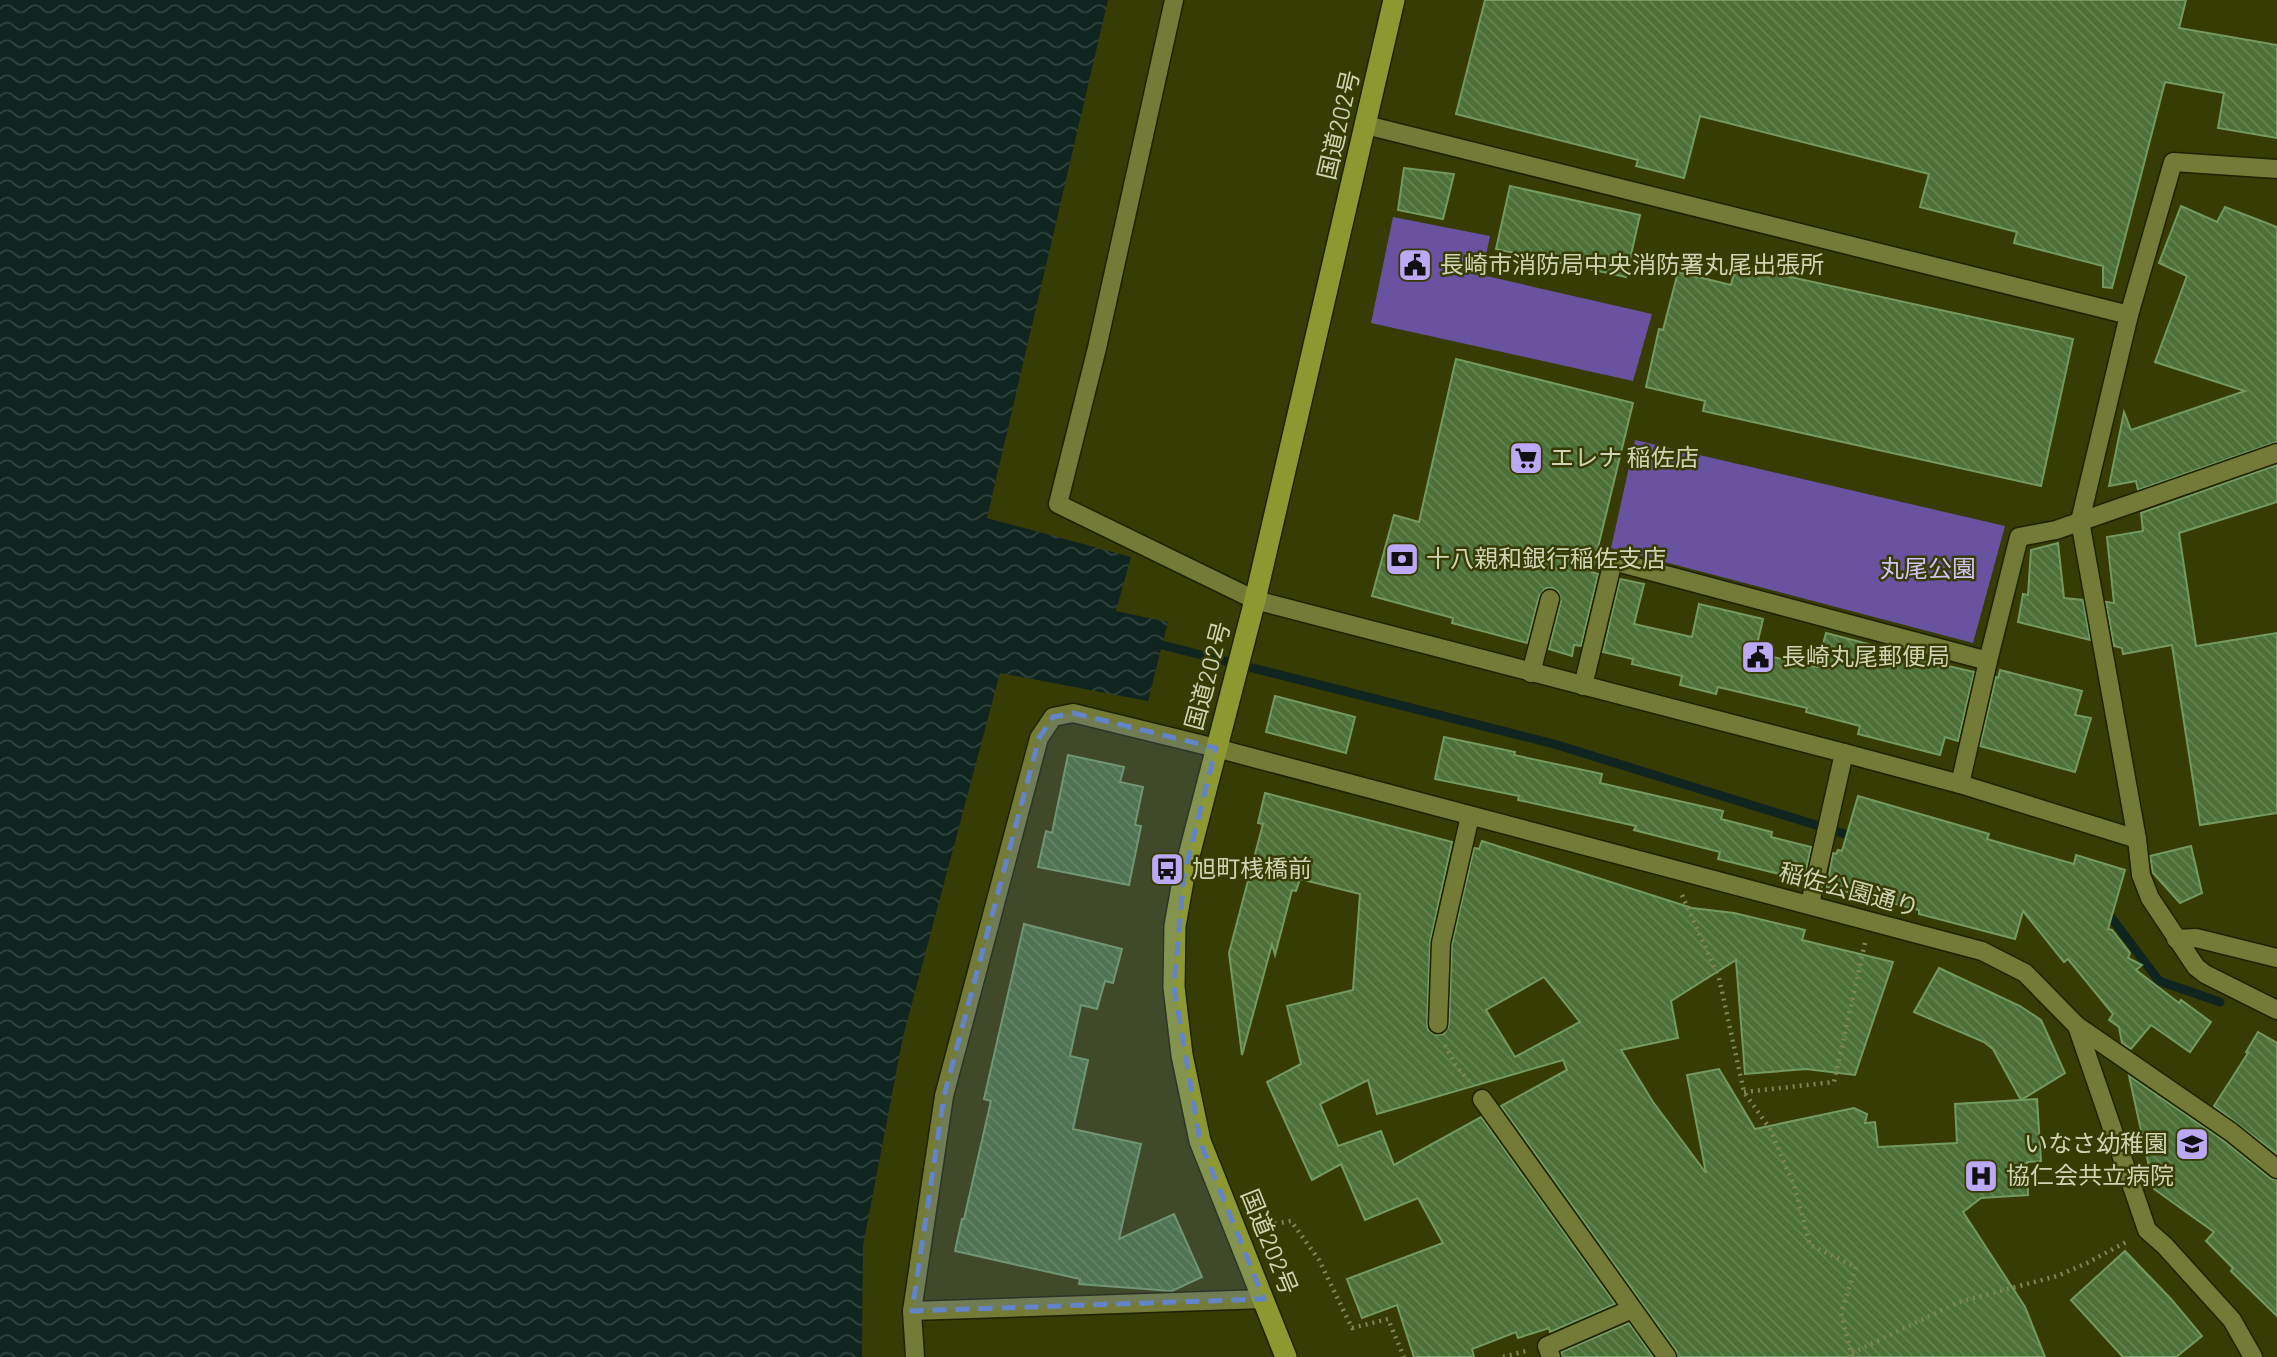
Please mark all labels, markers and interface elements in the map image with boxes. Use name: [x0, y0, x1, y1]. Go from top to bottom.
street label: 国道202号: [1311, 67, 1364, 182]
public building icon: 長崎市消防局中央消防署丸尾出張所: [1396, 246, 1434, 284]
place label: 長崎市消防局中央消防署丸尾出張所: [1440, 249, 1824, 278]
supermarket icon: エレナ 稲佐店: [1507, 439, 1545, 477]
place label: エレナ 稲佐店: [1550, 442, 1699, 471]
bank icon: 十八親和銀行稲佐支店: [1383, 540, 1421, 578]
place label: 十八親和銀行稲佐支店: [1426, 543, 1666, 572]
park label: 丸尾公園: [1880, 553, 1976, 582]
street label: 国道202号: [1178, 618, 1235, 733]
public building icon: 長崎丸尾郵便局: [1739, 638, 1777, 676]
place label: 長崎丸尾郵便局: [1782, 641, 1950, 670]
bus stop icon: 旭町桟橋前: [1148, 850, 1186, 888]
place label: 旭町桟橋前: [1192, 853, 1312, 882]
street label: 稲佐公園通り: [1776, 856, 1923, 921]
school or university icon: いなさ幼稚園: [2173, 1125, 2211, 1163]
place label: いなさ幼稚園: [2024, 1128, 2168, 1157]
hospital icon: 協仁会共立病院: [1962, 1157, 2000, 1195]
place label: 協仁会共立病院: [2006, 1160, 2174, 1189]
street label: 国道202号: [1236, 1184, 1305, 1298]

